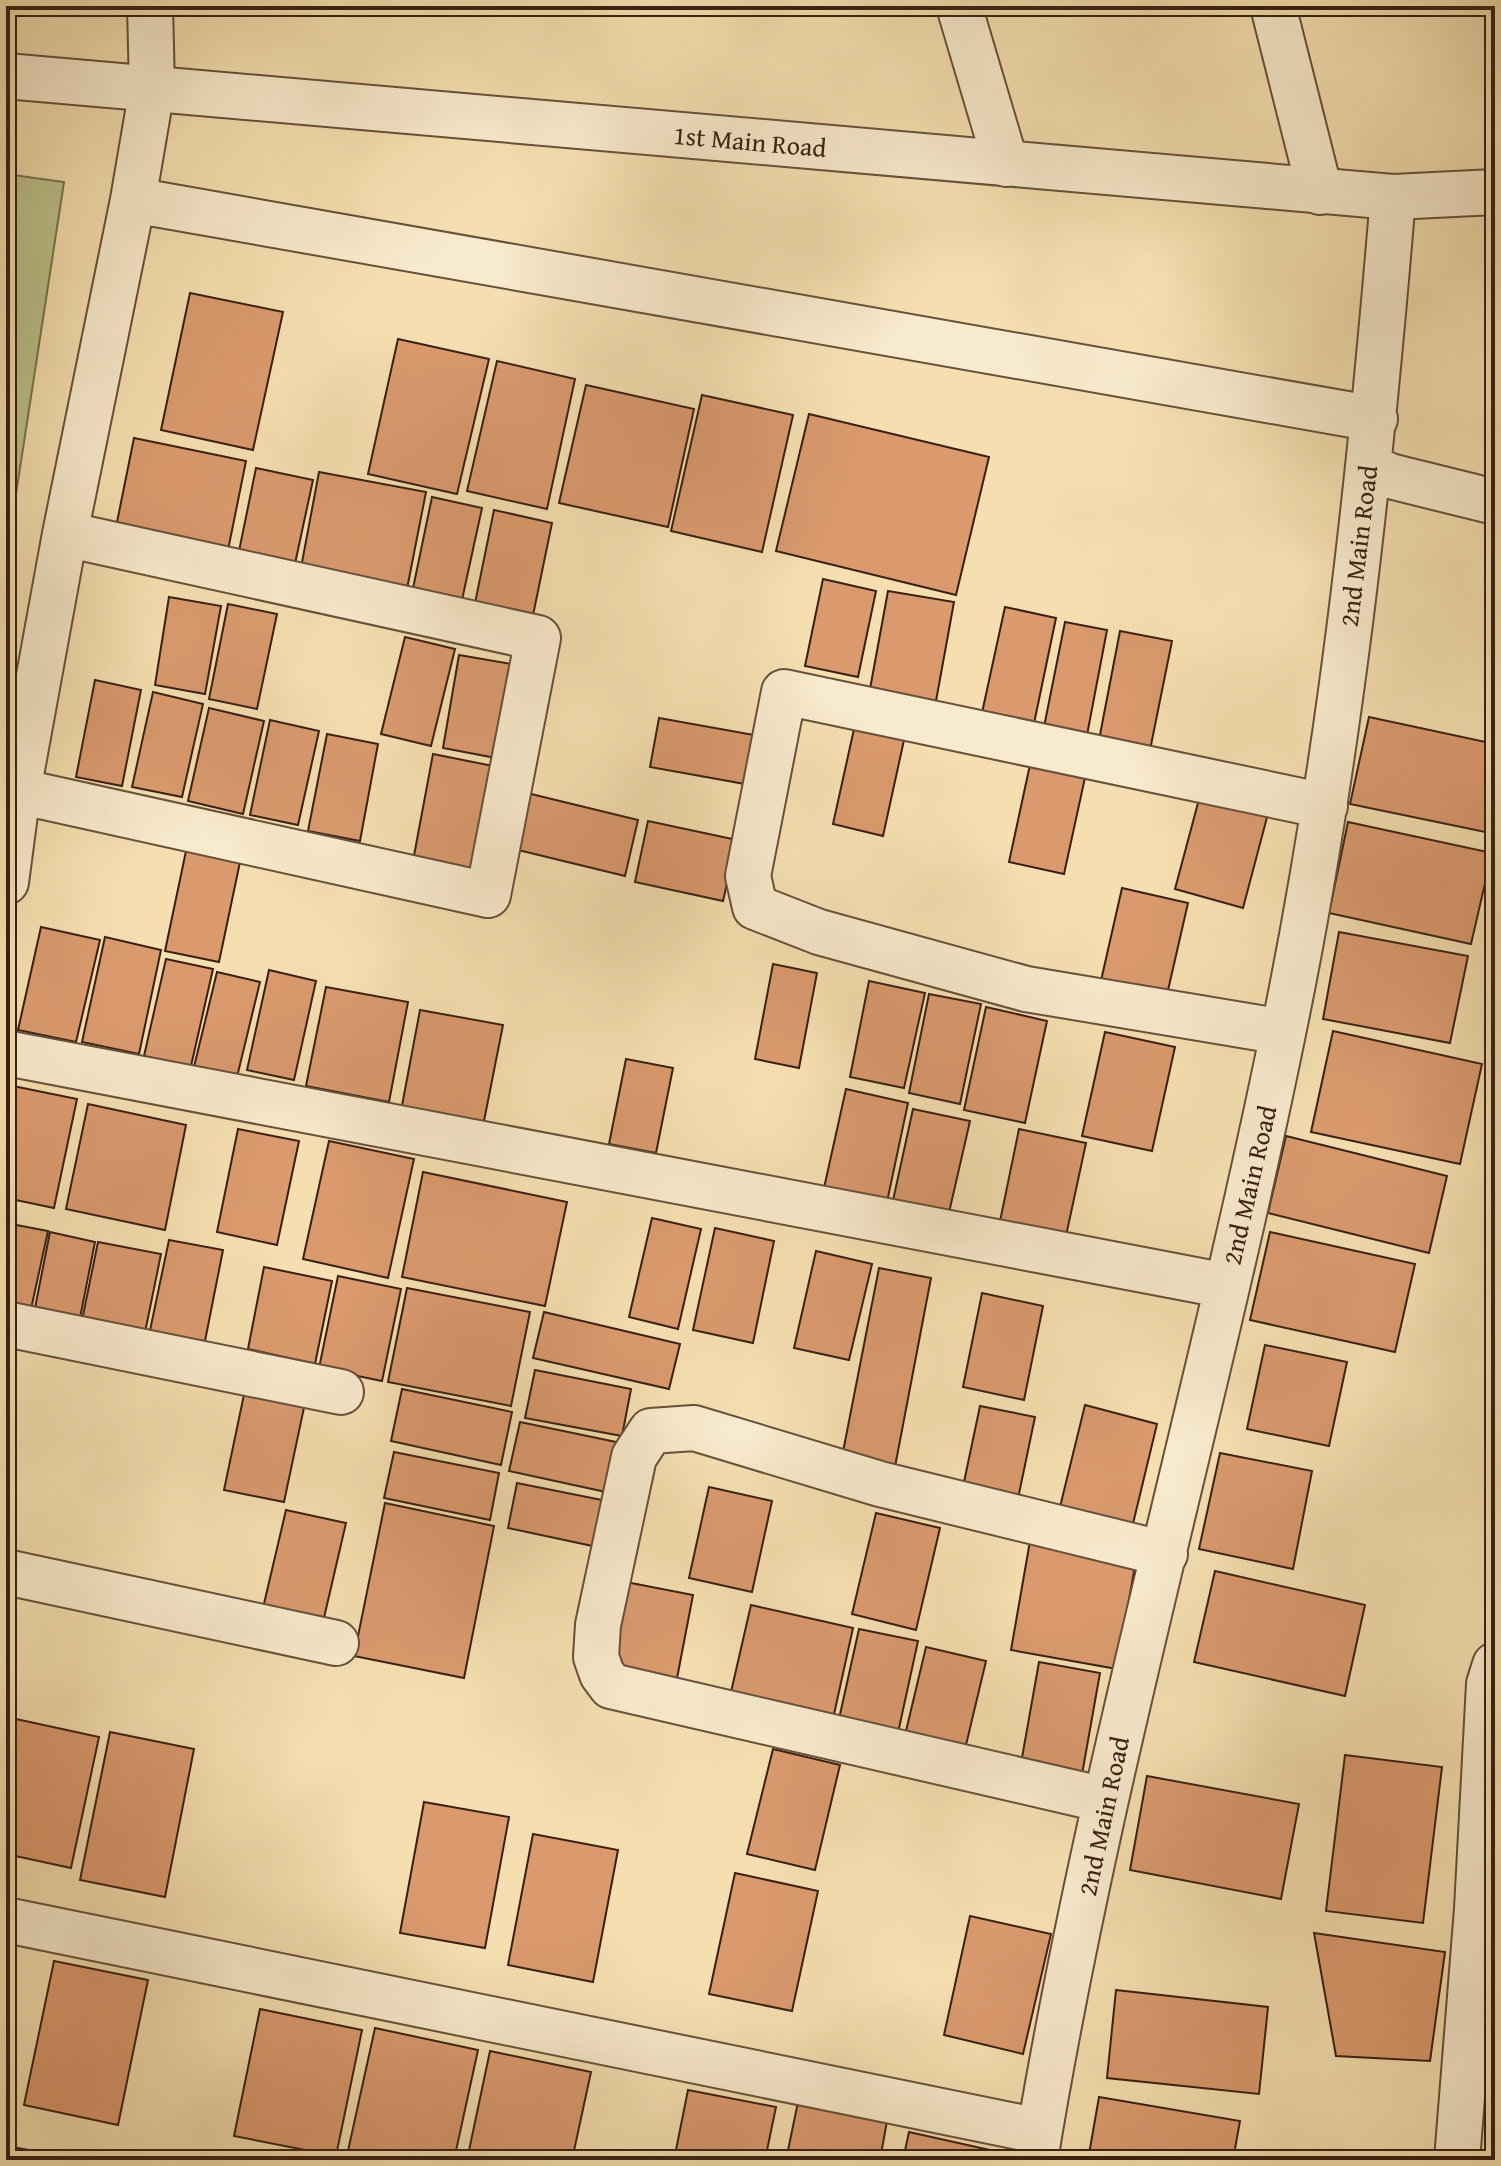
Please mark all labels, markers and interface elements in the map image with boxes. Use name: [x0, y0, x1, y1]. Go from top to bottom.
street label: 1st Main Road: [672, 115, 828, 167]
street label: 2nd Main Road: [1329, 463, 1387, 629]
street label: 2nd Main Road: [1212, 1101, 1286, 1268]
street label: 2nd Main Road: [1067, 1732, 1139, 1899]

